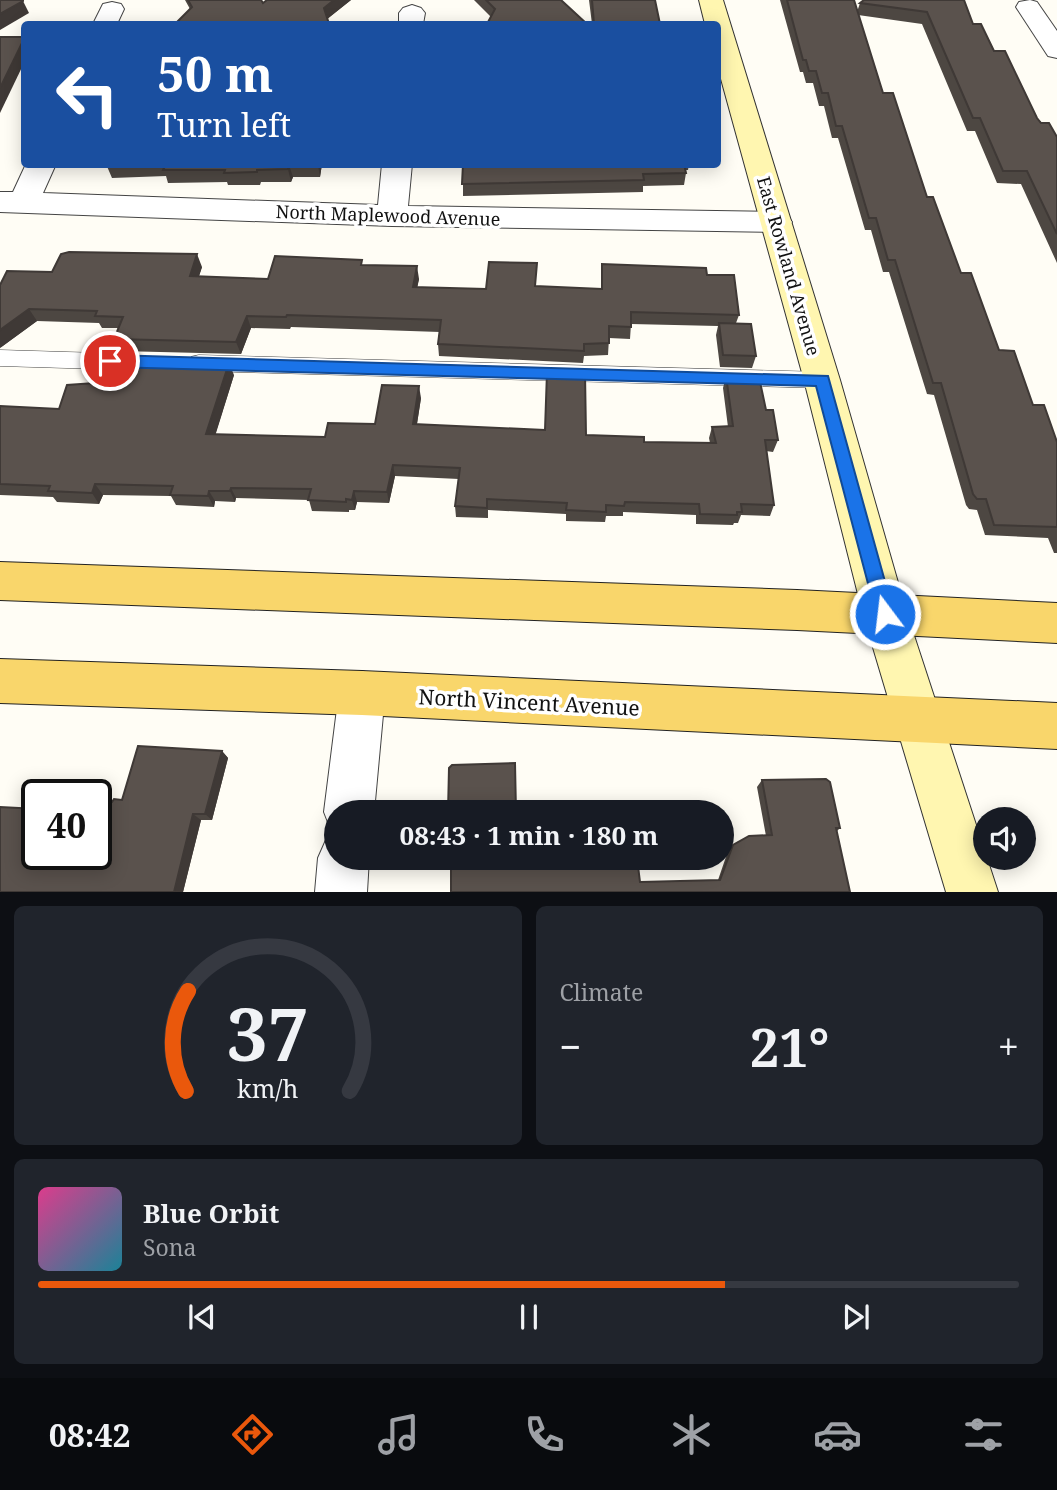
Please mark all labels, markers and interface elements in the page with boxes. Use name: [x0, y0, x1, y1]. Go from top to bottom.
text: 50 m: [157, 40, 273, 106]
icon: left: [42, 49, 133, 140]
text: Turn left: [157, 103, 291, 146]
street label: East Rowland Avenue: [752, 173, 826, 359]
street label: North Maplewood Avenue: [275, 199, 501, 231]
pin: [80, 331, 140, 391]
icon: arrive: [91, 342, 129, 380]
position arrow: [848, 577, 922, 651]
street label: North Vincent Avenue: [418, 682, 640, 722]
speed limit sign: 40: [21, 779, 112, 870]
map controls: [973, 807, 1036, 870]
button: sound: [973, 807, 1036, 870]
text: 08:43 · 1 min · 180 m: [399, 817, 659, 853]
text: Climate: [560, 976, 643, 1008]
text: 37: [227, 984, 309, 1083]
text: 21°: [750, 1011, 829, 1082]
text: −: [560, 1020, 582, 1072]
text: +: [998, 1020, 1019, 1072]
text: km/h: [237, 1071, 299, 1105]
text: Blue Orbit: [143, 1195, 279, 1231]
text: Sona: [143, 1231, 197, 1263]
icon: previous: [183, 1298, 221, 1336]
icon: pause: [510, 1298, 548, 1336]
icon: next: [837, 1298, 875, 1336]
icon: directions: [228, 1410, 277, 1459]
icon: music: [374, 1410, 423, 1459]
icon: phone: [520, 1410, 569, 1459]
icon: climate: [667, 1410, 716, 1459]
icon: car: [813, 1410, 862, 1459]
icon: filters: [959, 1410, 1008, 1459]
text: 08:42: [49, 1413, 131, 1456]

